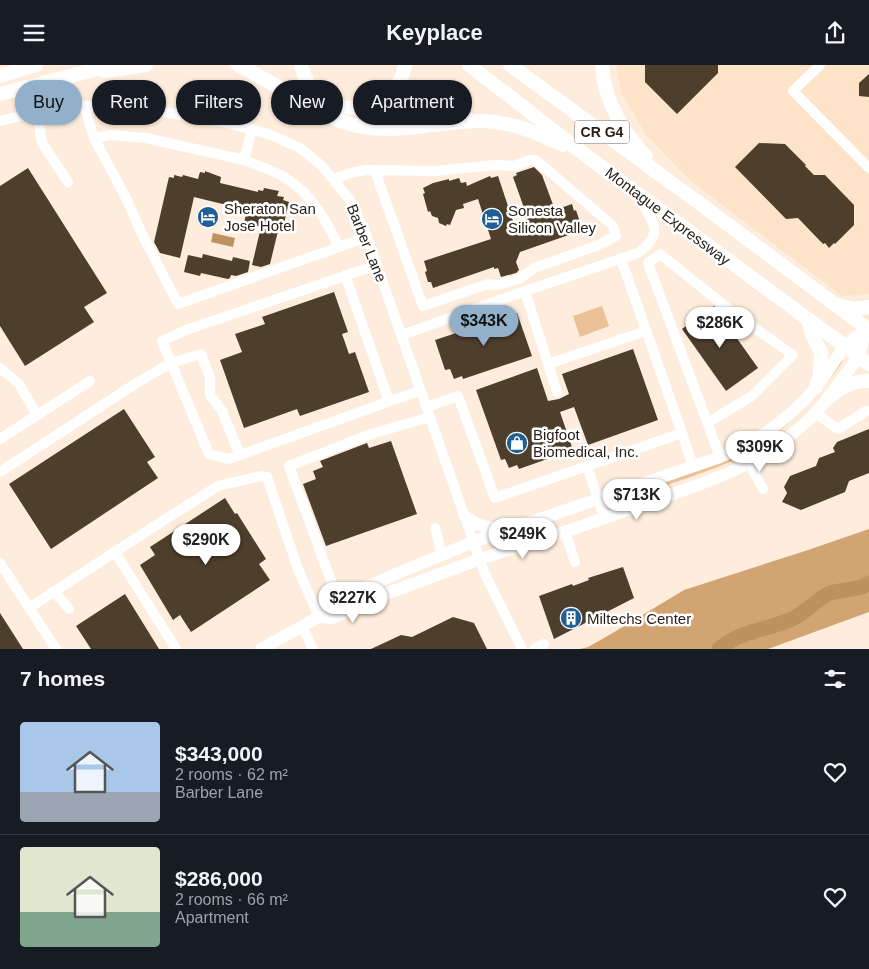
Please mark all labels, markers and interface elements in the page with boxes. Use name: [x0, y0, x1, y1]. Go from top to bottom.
icon: menu: [20, 19, 48, 47]
icon: share: [821, 19, 849, 47]
text: Keyplace: [386, 20, 483, 45]
chip: Buy: [15, 80, 82, 125]
chip: Rent: [92, 80, 166, 125]
chip: Filters: [176, 80, 261, 125]
chip: New: [271, 80, 343, 125]
chip: Apartment: [353, 80, 472, 125]
road number: CR G4: [574, 121, 630, 143]
street label: Montague Expressway: [602, 164, 734, 269]
place label: Sheraton San Jose Hotel: [224, 200, 316, 234]
street label: Barber Lane: [344, 202, 390, 284]
place label: Sonesta Silicon Valley: [508, 202, 597, 236]
hotel icon: Sheraton San Jose Hotel: [196, 205, 220, 229]
hotel icon: Sonesta Silicon Valley: [480, 207, 504, 231]
pin: $343K: [449, 305, 519, 347]
pin: $286K: [685, 307, 755, 349]
text: $343K: [460, 312, 508, 329]
text: $286K: [696, 314, 744, 331]
place label: Bigfoot Biomedical, Inc.: [533, 426, 639, 460]
shop icon: Bigfoot Biomedical, Inc.: [505, 431, 529, 455]
pin: $309K: [725, 431, 795, 473]
text: $309K: [736, 438, 784, 455]
pin: $713K: [602, 479, 672, 521]
text: $713K: [613, 486, 661, 503]
pin: $249K: [488, 517, 558, 560]
pin: $290K: [171, 523, 241, 566]
text: $249K: [499, 525, 547, 542]
text: $290K: [182, 531, 230, 548]
pin: $227K: [318, 581, 388, 624]
text: $227K: [329, 589, 377, 606]
building icon: Miltechs Center: [559, 606, 583, 630]
place label: Miltechs Center: [587, 610, 691, 627]
icon: filters: [821, 665, 849, 693]
text: 7 homes: [20, 667, 105, 690]
icon: home: [60, 742, 120, 802]
text: $343,000: [175, 742, 263, 765]
icon: heart: [821, 758, 849, 786]
text: 2 rooms · 62 m²: [175, 766, 288, 783]
text: Barber Lane: [175, 784, 263, 801]
icon: home: [60, 867, 120, 927]
text: $286,000: [175, 867, 263, 890]
icon: heart: [821, 883, 849, 911]
text: 2 rooms · 66 m²: [175, 891, 288, 908]
text: Apartment: [175, 909, 249, 926]

